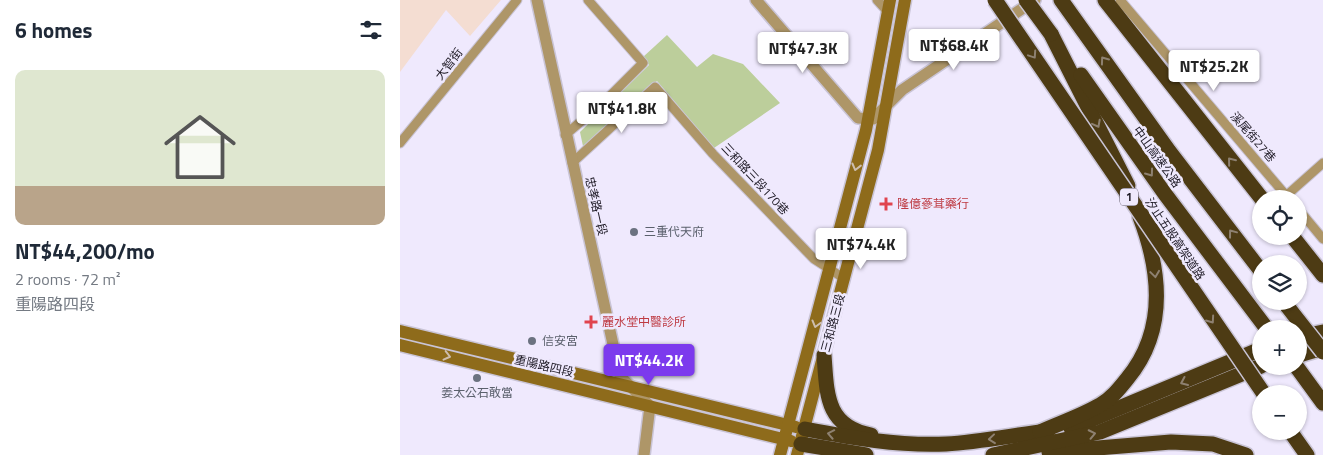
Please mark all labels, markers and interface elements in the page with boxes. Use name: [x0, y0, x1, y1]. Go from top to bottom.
text: 6 homes: [15, 14, 92, 46]
icon: filters: [357, 16, 385, 44]
pin: NT$68.4K: [902, 28, 1006, 71]
pin: NT$47.3K: [751, 32, 855, 74]
text: NT$68.4K: [920, 33, 988, 57]
text: NT$47.3K: [769, 36, 837, 60]
street label: 大智街: [430, 44, 467, 84]
one-way arrow: [1026, 49, 1036, 58]
pin: NT$25.2K: [1162, 49, 1266, 92]
text: NT$25.2K: [1180, 54, 1248, 78]
one-way arrow: [1101, 56, 1110, 66]
pin: NT$41.8K: [570, 92, 674, 134]
text: NT$41.8K: [588, 96, 656, 120]
icon: home: [155, 102, 245, 192]
street label: 溪尾街27巷: [1226, 107, 1281, 166]
one-way arrow: [1091, 118, 1101, 127]
street label: 中山高速公路: [1129, 122, 1186, 191]
street label: 三和路三段170巷: [717, 138, 794, 219]
one-way arrow: [1229, 158, 1237, 167]
one-way arrow: [852, 163, 862, 171]
one-way arrow: [1144, 167, 1153, 177]
street label: 忠孝路一段: [580, 175, 612, 237]
road number: 1: [1120, 188, 1138, 206]
map controls: [1252, 190, 1307, 440]
button: locate: [1252, 190, 1307, 245]
place label: 隆億蔘茸藥行: [897, 194, 969, 213]
street label: 汐止五股高架道路: [1141, 194, 1210, 284]
marker: 隆億蔘茸藥行: [879, 197, 893, 211]
place label: 三重代天府: [644, 222, 704, 241]
marker: 三重代天府: [628, 226, 640, 238]
pin: NT$74.4K: [809, 228, 913, 270]
one-way arrow: [1229, 230, 1237, 239]
text: NT$74.4K: [827, 232, 895, 256]
text: NT$44,200/mo: [15, 235, 155, 267]
button: layers: [1252, 255, 1307, 310]
text: 2 rooms · 72 m²: [15, 267, 120, 291]
one-way arrow: [1149, 271, 1160, 279]
street label: 三和路三段: [816, 291, 849, 354]
text: 重陽路四段: [15, 292, 95, 316]
place label: 麗水堂中醫診所: [602, 312, 686, 331]
one-way arrow: [1205, 314, 1214, 324]
marker: 麗水堂中醫診所: [584, 315, 598, 329]
one-way arrow: [811, 320, 821, 328]
button: +: [1252, 320, 1307, 375]
place label: 信安宮: [542, 331, 578, 350]
marker: 信安宮: [526, 335, 538, 347]
pin: NT$44.2K: [597, 344, 701, 386]
text: NT$44.2K: [615, 348, 683, 372]
one-way arrow: [443, 350, 452, 361]
street label: 重陽路四段: [513, 350, 575, 382]
marker: 姜太公石敢當: [471, 372, 483, 384]
one-way arrow: [1180, 375, 1189, 386]
place label: 姜太公石敢當: [441, 383, 513, 402]
button: −: [1252, 385, 1307, 440]
one-way arrow: [1088, 429, 1096, 440]
one-way arrow: [826, 430, 835, 440]
one-way arrow: [988, 433, 996, 444]

